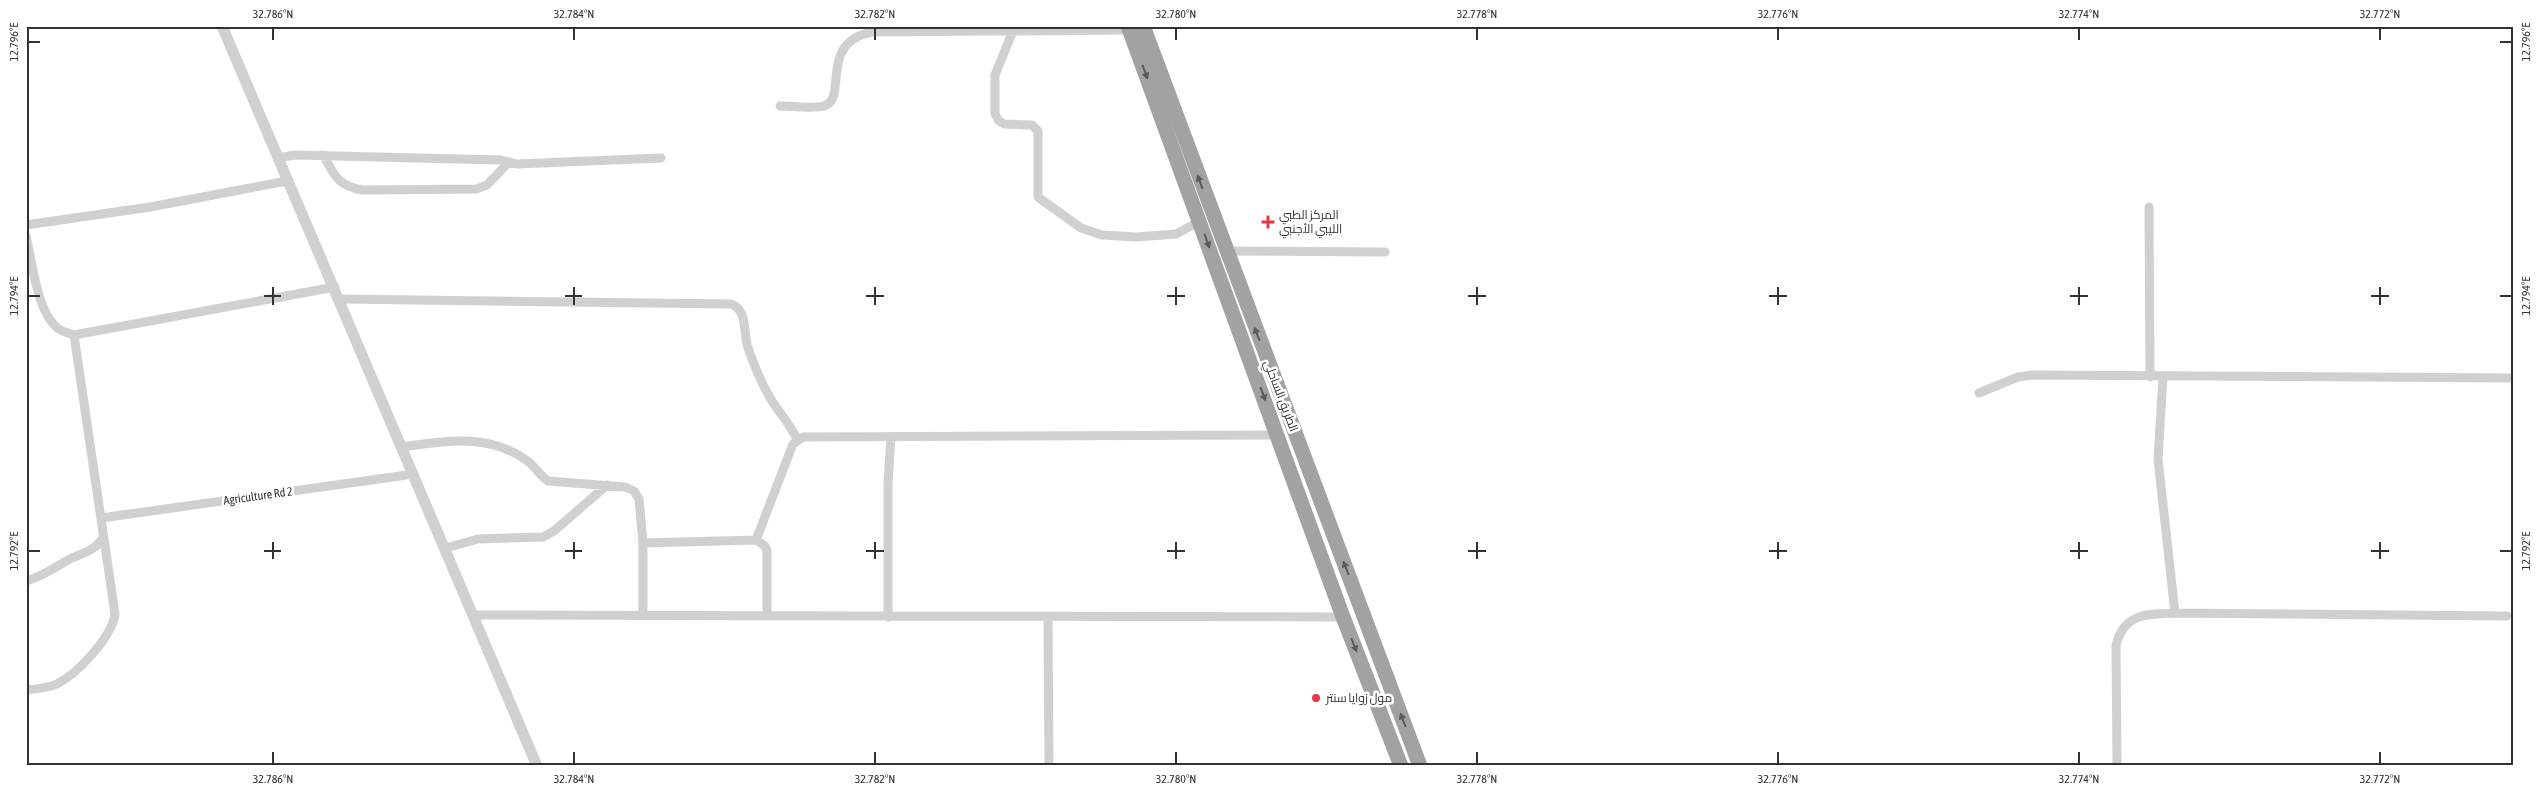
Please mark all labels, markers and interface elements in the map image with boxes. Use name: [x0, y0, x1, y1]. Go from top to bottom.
text: 32.786°N: [253, 7, 293, 21]
text: 32.784°N: [554, 7, 594, 21]
text: 32.782°N: [855, 7, 895, 21]
text: 32.780°N: [1156, 7, 1196, 21]
text: 32.778°N: [1457, 7, 1497, 21]
text: 32.776°N: [1758, 7, 1798, 21]
text: 32.774°N: [2059, 7, 2099, 21]
text: 32.772°N: [2360, 7, 2400, 21]
text: 12.796°E: [7, 23, 21, 61]
text: 12.796°E: [2519, 23, 2533, 61]
one-way arrow: [1141, 65, 1149, 80]
one-way arrow: [1196, 174, 1204, 189]
place label: المركز الطبي الليبي الأجنبي: [1279, 208, 1342, 239]
marker: المركز الطبي الليبي الأجنبي: [1261, 215, 1275, 229]
one-way arrow: [1203, 234, 1211, 249]
text: 12.794°E: [7, 277, 21, 315]
text: 12.794°E: [2519, 277, 2533, 315]
one-way arrow: [1253, 326, 1261, 341]
street label: الطريق الساحلي: [1258, 358, 1301, 435]
one-way arrow: [1260, 386, 1267, 401]
street label: Agriculture Rd 2: [223, 484, 293, 508]
text: 12.792°E: [7, 532, 21, 570]
text: 12.792°E: [2519, 532, 2533, 570]
one-way arrow: [1341, 561, 1349, 575]
one-way arrow: [1350, 638, 1358, 653]
place label: مول زوايا سنتر: [1325, 691, 1392, 705]
marker: مول زوايا سنتر: [1310, 692, 1322, 704]
one-way arrow: [1399, 712, 1407, 727]
text: 32.786°N: [253, 772, 293, 786]
text: 32.784°N: [554, 772, 594, 786]
text: 32.782°N: [855, 772, 895, 786]
text: 32.780°N: [1156, 772, 1196, 786]
text: 32.778°N: [1457, 772, 1497, 786]
text: 32.776°N: [1758, 772, 1798, 786]
text: 32.774°N: [2059, 772, 2099, 786]
text: 32.772°N: [2360, 772, 2400, 786]

